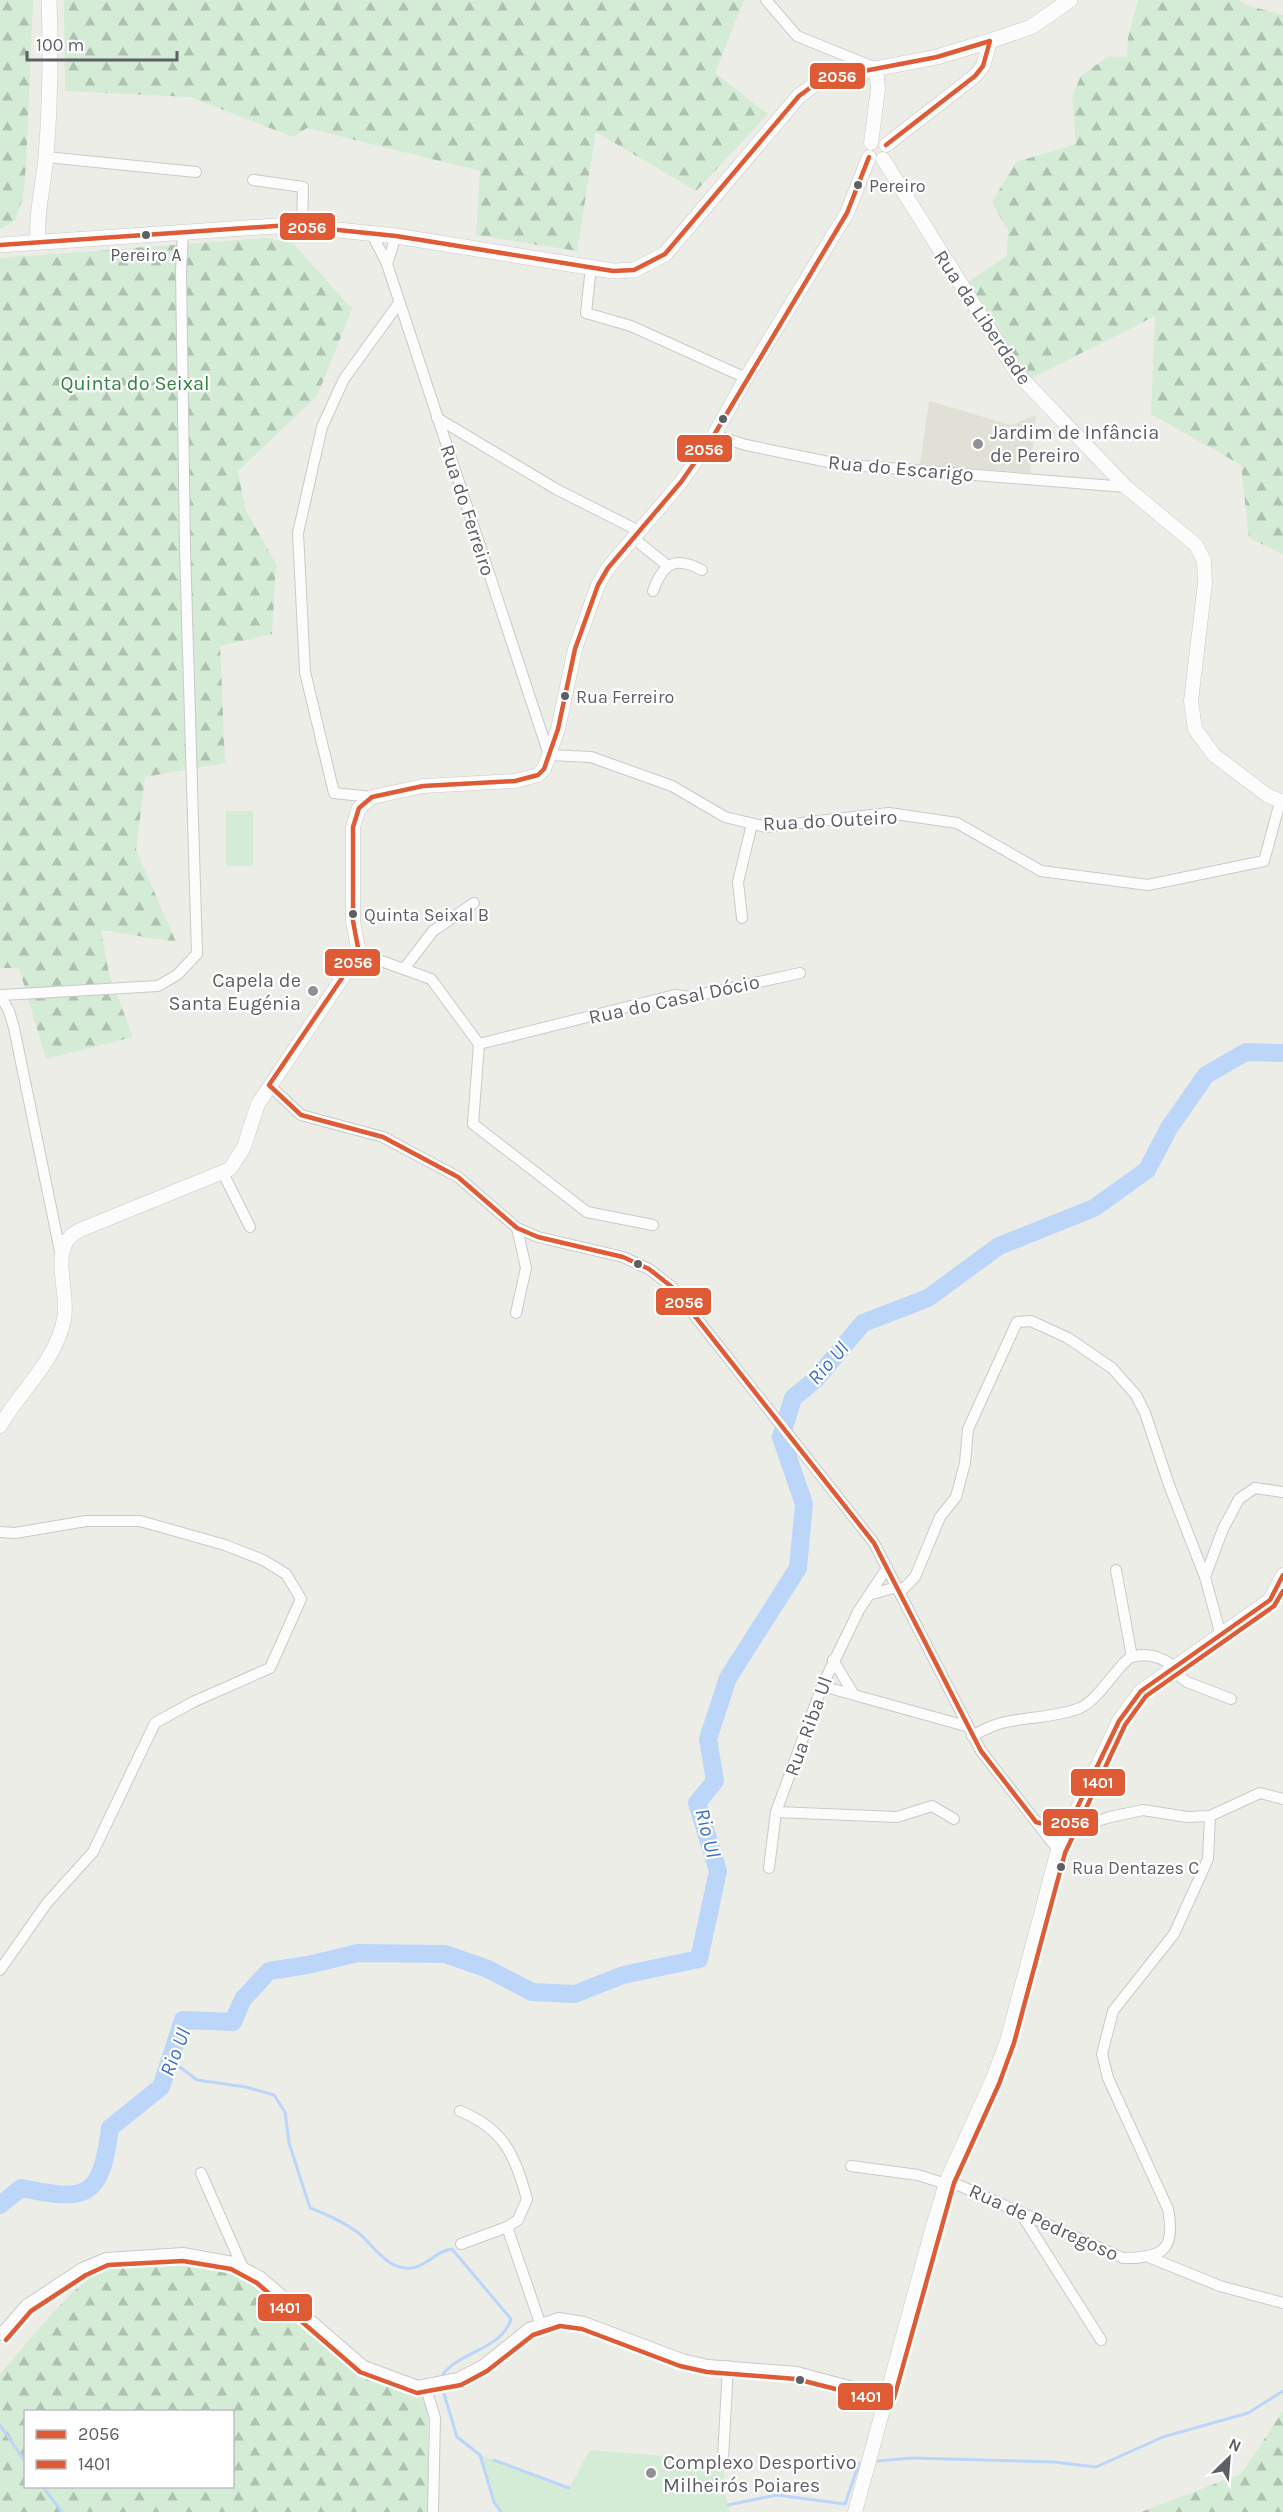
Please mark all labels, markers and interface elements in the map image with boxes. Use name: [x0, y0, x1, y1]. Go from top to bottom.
scale bar: [27, 24, 177, 62]
text: 100 m: [36, 34, 84, 56]
line badge: 2056: [809, 62, 866, 90]
text: 2056: [818, 67, 856, 86]
place label: Pereiro: [869, 175, 926, 197]
marker: Pereiro: [852, 179, 864, 191]
line badge: 2056: [279, 212, 336, 241]
text: 2056: [288, 218, 326, 237]
marker: Pereiro A: [140, 229, 152, 241]
place label: Pereiro A: [110, 244, 182, 266]
street label: Rua da Liberdade: [929, 246, 1036, 389]
park label: Quinta do Seixal: [60, 372, 210, 395]
unlabelled marker: [717, 413, 729, 425]
place label: Jardim de Infância de Pereiro: [990, 421, 1159, 467]
line badge: 2056: [676, 434, 733, 463]
marker: Jardim de Infância de Pereiro: [971, 437, 985, 451]
text: 2056: [685, 440, 723, 459]
street label: Rua do Ferreiro: [435, 442, 500, 579]
street label: Rua do Escarigo: [827, 451, 975, 486]
place label: Rua Ferreiro: [576, 686, 674, 708]
marker: Rua Ferreiro: [559, 690, 571, 702]
street label: Rua do Outeiro: [762, 805, 898, 836]
place label: Quinta Seixal B: [364, 904, 489, 926]
marker: Quinta Seixal B: [347, 908, 359, 920]
line badge: 2056: [324, 948, 381, 977]
text: 2056: [334, 953, 372, 972]
place label: Capela de Santa Eugénia: [169, 969, 301, 1015]
street label: Rua do Casal Dócio: [587, 970, 762, 1029]
marker: Capela de Santa Eugénia: [306, 984, 320, 998]
unlabelled marker: [632, 1258, 644, 1270]
line badge: 2056: [655, 1287, 712, 1316]
text: 2056: [665, 1293, 703, 1312]
water label: Rio Ul: [802, 1336, 854, 1390]
street label: Rua Riba Ul: [780, 1673, 837, 1779]
line badge: 1401: [1070, 1768, 1126, 1797]
text: 1401: [1082, 1773, 1114, 1792]
water label: Rio Ul: [690, 1806, 726, 1860]
line badge: 2056: [1042, 1808, 1099, 1837]
text: 2056: [1051, 1813, 1089, 1832]
place label: Rua Dentazes C: [1072, 1857, 1199, 1879]
marker: Rua Dentazes C: [1055, 1861, 1067, 1873]
water label: Rio Ul: [155, 2024, 195, 2080]
street label: Rua de Pedregoso: [965, 2179, 1122, 2266]
line badge: 1401: [257, 2293, 313, 2322]
text: 1401: [269, 2298, 301, 2317]
unlabelled marker: [794, 2374, 806, 2386]
line badge: 1401: [837, 2382, 894, 2411]
text: 1401: [850, 2387, 882, 2406]
legend: [24, 2410, 234, 2488]
text: 2056: [78, 2423, 120, 2445]
north arrow: [1199, 2428, 1259, 2488]
text: N: [1226, 2434, 1244, 2456]
place label: Complexo Desportivo Milheirós Poiares: [663, 2451, 857, 2497]
text: 1401: [78, 2453, 111, 2475]
marker: Complexo Desportivo Milheirós Poiares: [644, 2466, 658, 2480]

